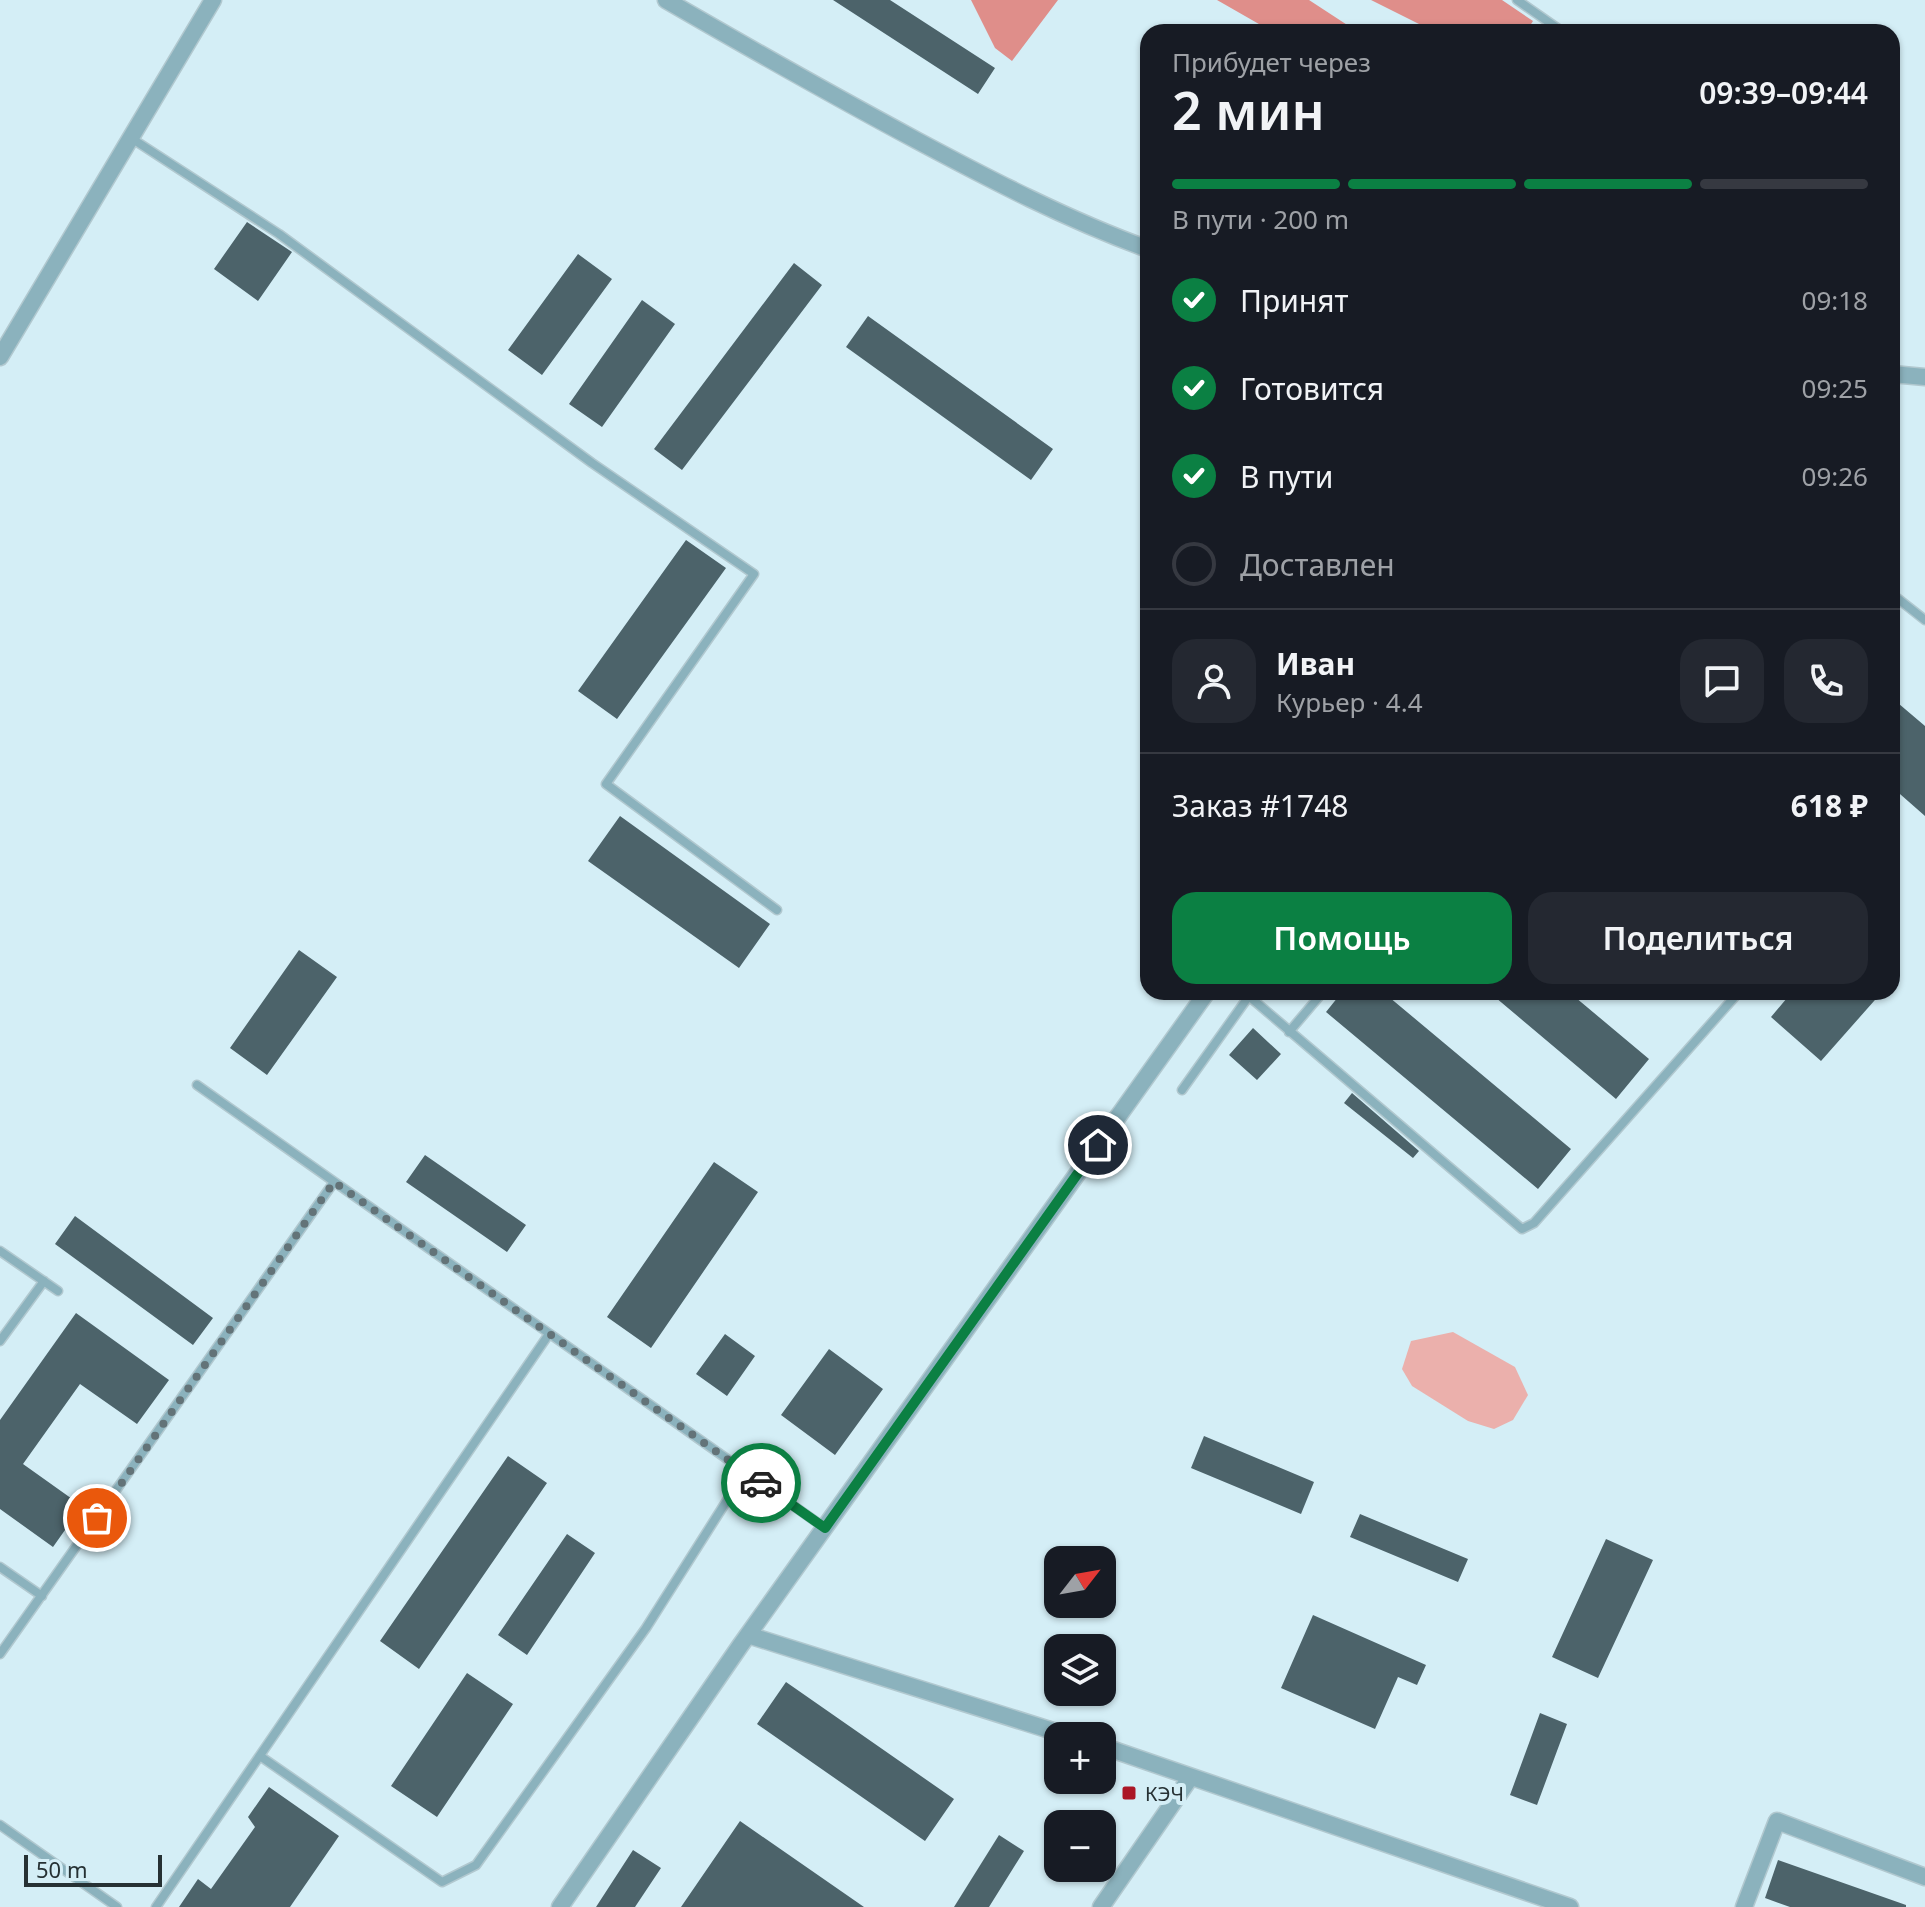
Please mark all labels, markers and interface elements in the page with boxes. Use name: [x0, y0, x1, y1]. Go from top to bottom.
text: Прибудет через: [1172, 44, 1371, 80]
text: 09:39–09:44: [1699, 72, 1868, 113]
text: 2 мин: [1172, 74, 1325, 145]
text: В пути · 200 m: [1172, 201, 1349, 237]
icon: check: [1172, 278, 1216, 322]
text: Принят: [1240, 280, 1349, 321]
text: 09:18: [1802, 282, 1868, 318]
icon: check: [1172, 366, 1216, 410]
text: Готовится: [1240, 368, 1384, 409]
text: 09:25: [1802, 370, 1868, 406]
icon: check: [1172, 454, 1216, 498]
text: В пути: [1240, 456, 1333, 497]
text: 09:26: [1802, 458, 1868, 494]
text: Доставлен: [1240, 544, 1395, 585]
button: person: [1172, 639, 1256, 723]
button: chat: [1680, 639, 1764, 723]
button: phone: [1784, 639, 1868, 723]
text: Иван: [1276, 643, 1355, 684]
text: Курьер · 4.4: [1276, 684, 1423, 720]
text: Заказ #1748: [1172, 785, 1348, 826]
text: 618 ₽: [1791, 785, 1868, 826]
button: Помощь: [1172, 892, 1512, 984]
button: Поделиться: [1528, 892, 1868, 984]
pin: [1064, 1111, 1132, 1179]
icon: home: [1076, 1123, 1120, 1167]
courier: [721, 1443, 801, 1523]
icon: car: [739, 1461, 783, 1505]
pin: [63, 1484, 131, 1552]
icon: bag: [75, 1496, 119, 1540]
north arrow: [1044, 1546, 1116, 1618]
map controls: [1044, 1546, 1116, 1882]
button: layers: [1044, 1634, 1116, 1706]
button: +: [1044, 1722, 1116, 1794]
place label: КЭЧ: [1145, 1780, 1184, 1807]
marker: КЭЧ: [1120, 1784, 1138, 1802]
button: −: [1044, 1810, 1116, 1882]
scale bar: [24, 1851, 162, 1887]
text: 50 m: [36, 1854, 87, 1884]

